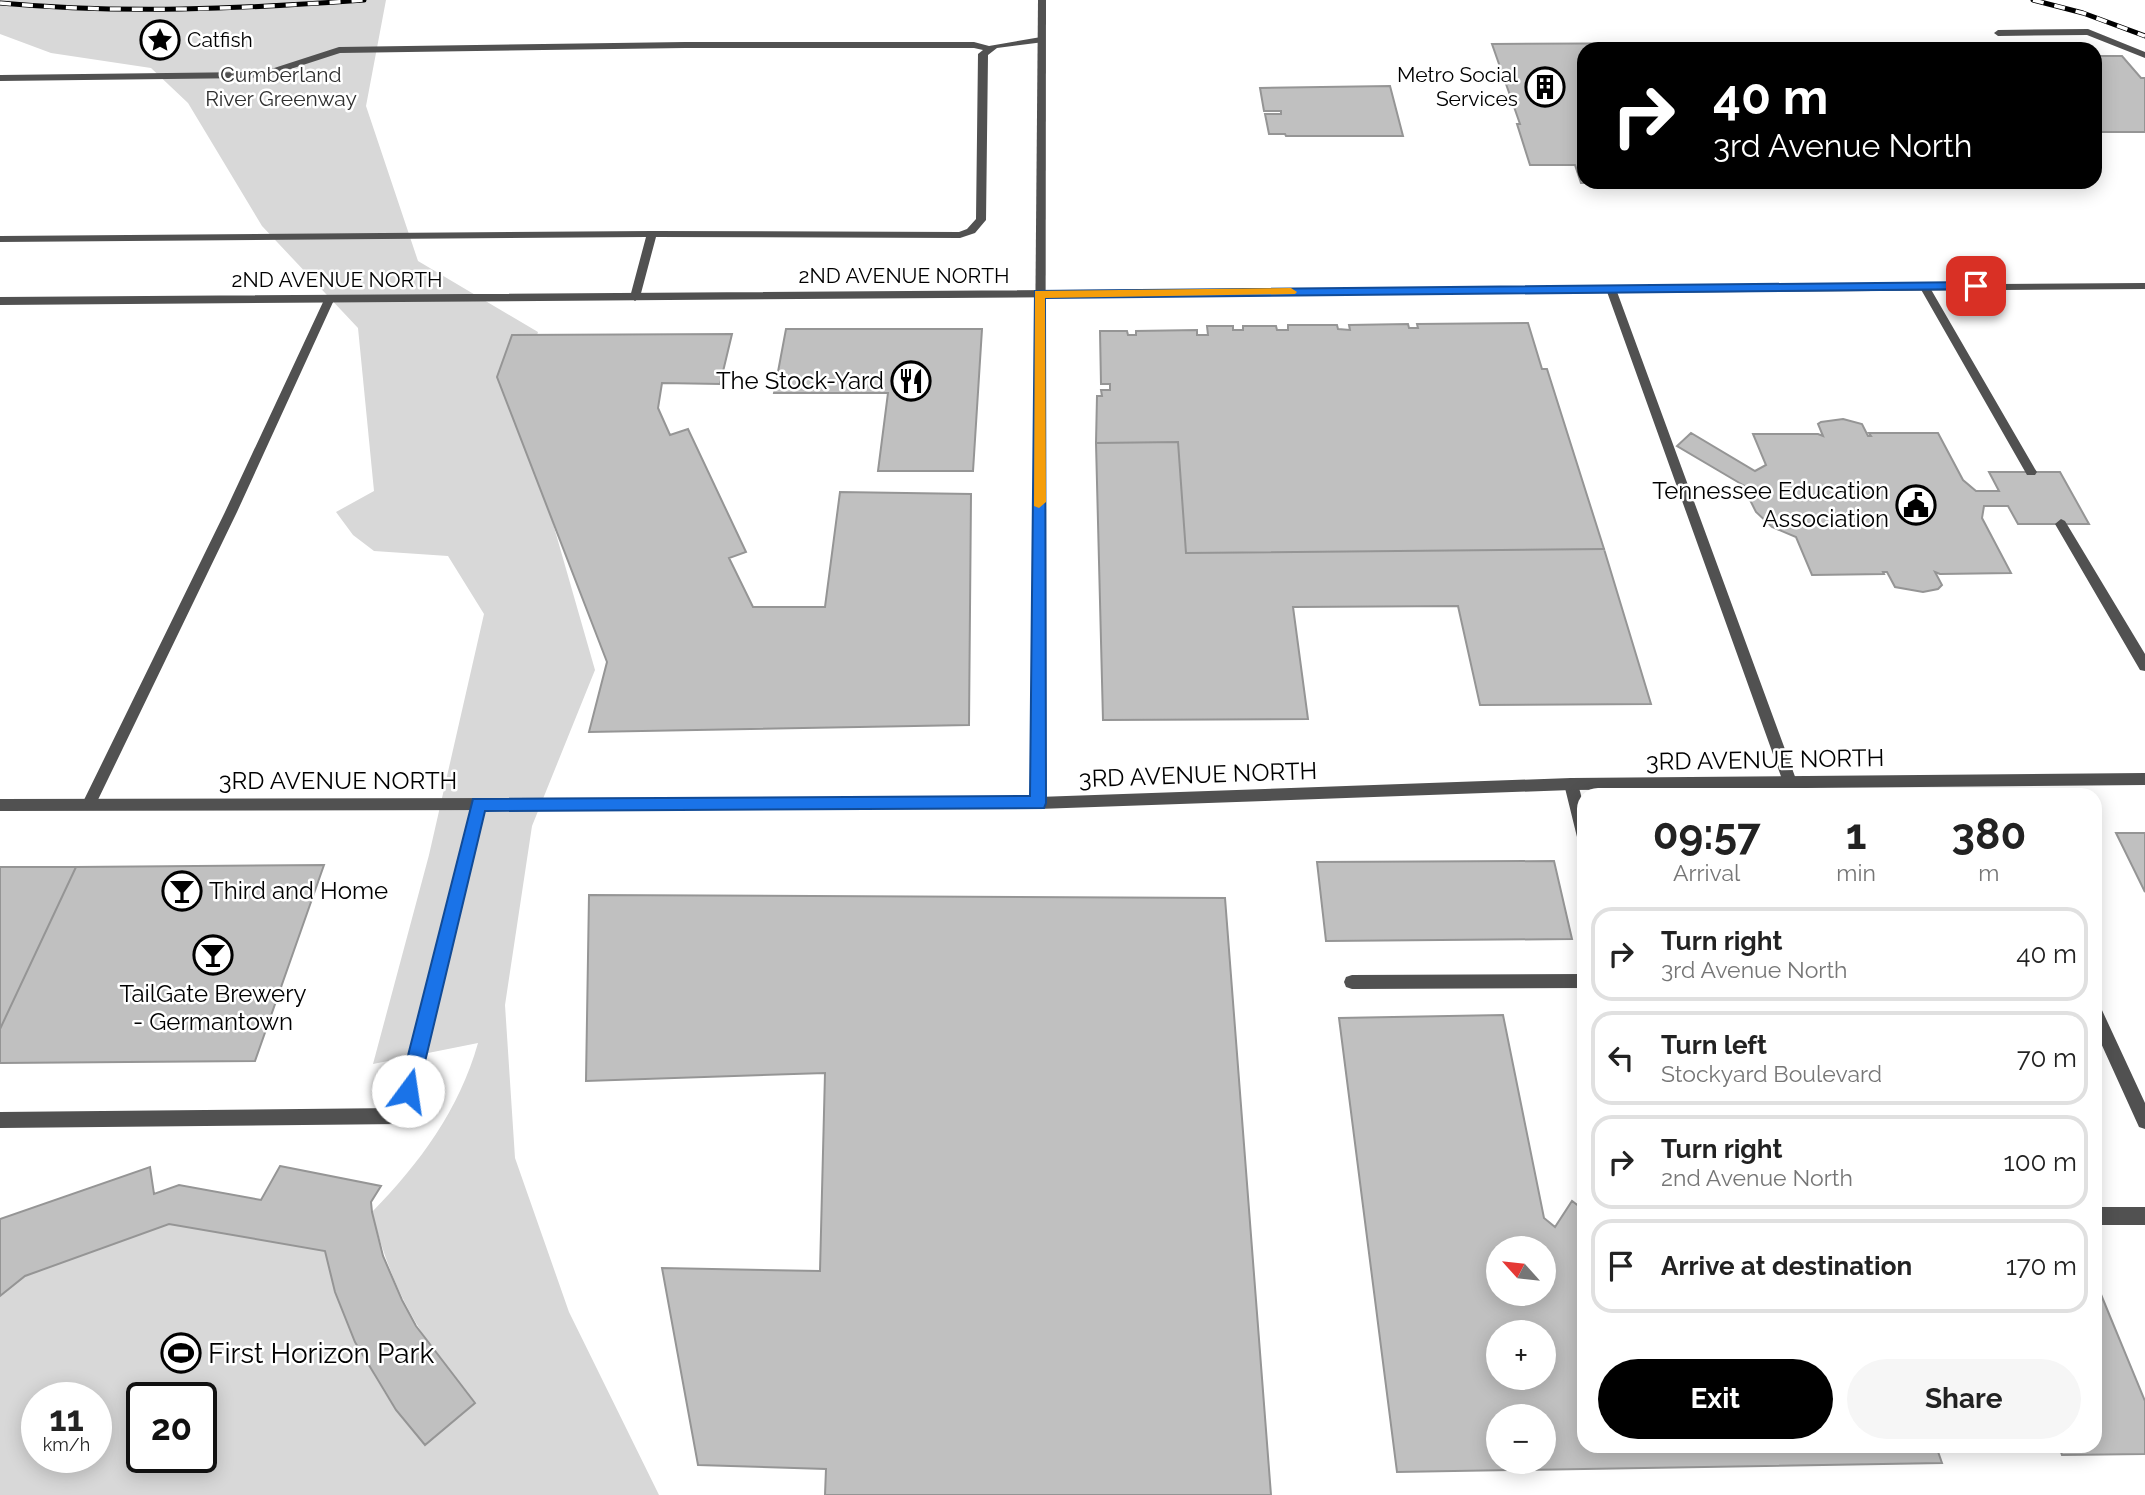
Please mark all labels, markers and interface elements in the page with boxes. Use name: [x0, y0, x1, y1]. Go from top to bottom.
place icon: Catfish: [139, 19, 181, 61]
place label: Catfish: [187, 27, 253, 52]
park label: Cumberland River Greenway: [205, 62, 357, 111]
place label: Metro Social Services: [1397, 62, 1518, 111]
building icon: Metro Social Services: [1524, 66, 1566, 108]
text: 40 m: [1713, 68, 1828, 125]
icon: right: [1598, 70, 1689, 161]
text: 3rd Avenue North: [1713, 127, 1972, 164]
pin: [1946, 256, 2006, 316]
street label: 2ND AVENUE NORTH: [799, 263, 1009, 288]
street label: 2ND AVENUE NORTH: [232, 267, 442, 292]
icon: arrive: [1957, 267, 1995, 305]
restaurant icon: The Stock-Yard: [890, 360, 932, 402]
place label: The Stock-Yard: [716, 366, 884, 395]
place label: Tennessee Education Association: [1652, 476, 1889, 533]
public building icon: Tennessee Education Association: [1895, 484, 1937, 526]
street label: 3RD AVENUE NORTH: [1645, 743, 1884, 776]
street label: 3RD AVENUE NORTH: [1078, 756, 1318, 793]
street label: 3RD AVENUE NORTH: [219, 766, 457, 795]
text: 09:57: [1653, 810, 1761, 859]
text: 1: [1846, 810, 1866, 859]
text: 380: [1952, 810, 2026, 859]
text: Arrival: [1673, 859, 1740, 886]
text: min: [1836, 859, 1876, 886]
text: m: [1978, 859, 1999, 886]
bar icon: Third and Home: [161, 870, 203, 912]
place label: Third and Home: [209, 876, 388, 905]
text: Turn right: [1661, 926, 1782, 956]
bar icon: TailGate Brewery - Germantown: [192, 934, 234, 976]
icon: right: [1602, 935, 1640, 973]
text: 40 m: [2016, 939, 2077, 969]
text: 3rd Avenue North: [1661, 956, 1848, 983]
place label: TailGate Brewery - Germantown: [119, 979, 307, 1036]
text: Turn left: [1661, 1030, 1767, 1060]
icon: left: [1602, 1039, 1640, 1077]
text: 70 m: [2017, 1043, 2077, 1073]
position arrow: [371, 1054, 445, 1128]
text: Stockyard Boulevard: [1661, 1060, 1882, 1087]
text: Turn right: [1661, 1134, 1782, 1164]
icon: right: [1602, 1143, 1640, 1181]
text: 100 m: [2004, 1147, 2077, 1177]
text: 2nd Avenue North: [1661, 1164, 1853, 1191]
north arrow: [1486, 1236, 1556, 1306]
map controls: [1486, 1236, 1556, 1474]
icon: arrive: [1602, 1247, 1640, 1285]
text: Arrive at destination: [1661, 1251, 1912, 1281]
text: 170 m: [2006, 1251, 2077, 1281]
button: +: [1486, 1320, 1556, 1390]
sports icon: First Horizon Park: [160, 1332, 202, 1374]
place label: First Horizon Park: [208, 1337, 434, 1370]
button: Exit: [1598, 1359, 1833, 1439]
button: Share: [1847, 1359, 2081, 1439]
speed limit sign: 20: [126, 1382, 217, 1473]
text: 11: [49, 1398, 84, 1439]
button: −: [1486, 1404, 1556, 1474]
text: km/h: [43, 1434, 90, 1455]

